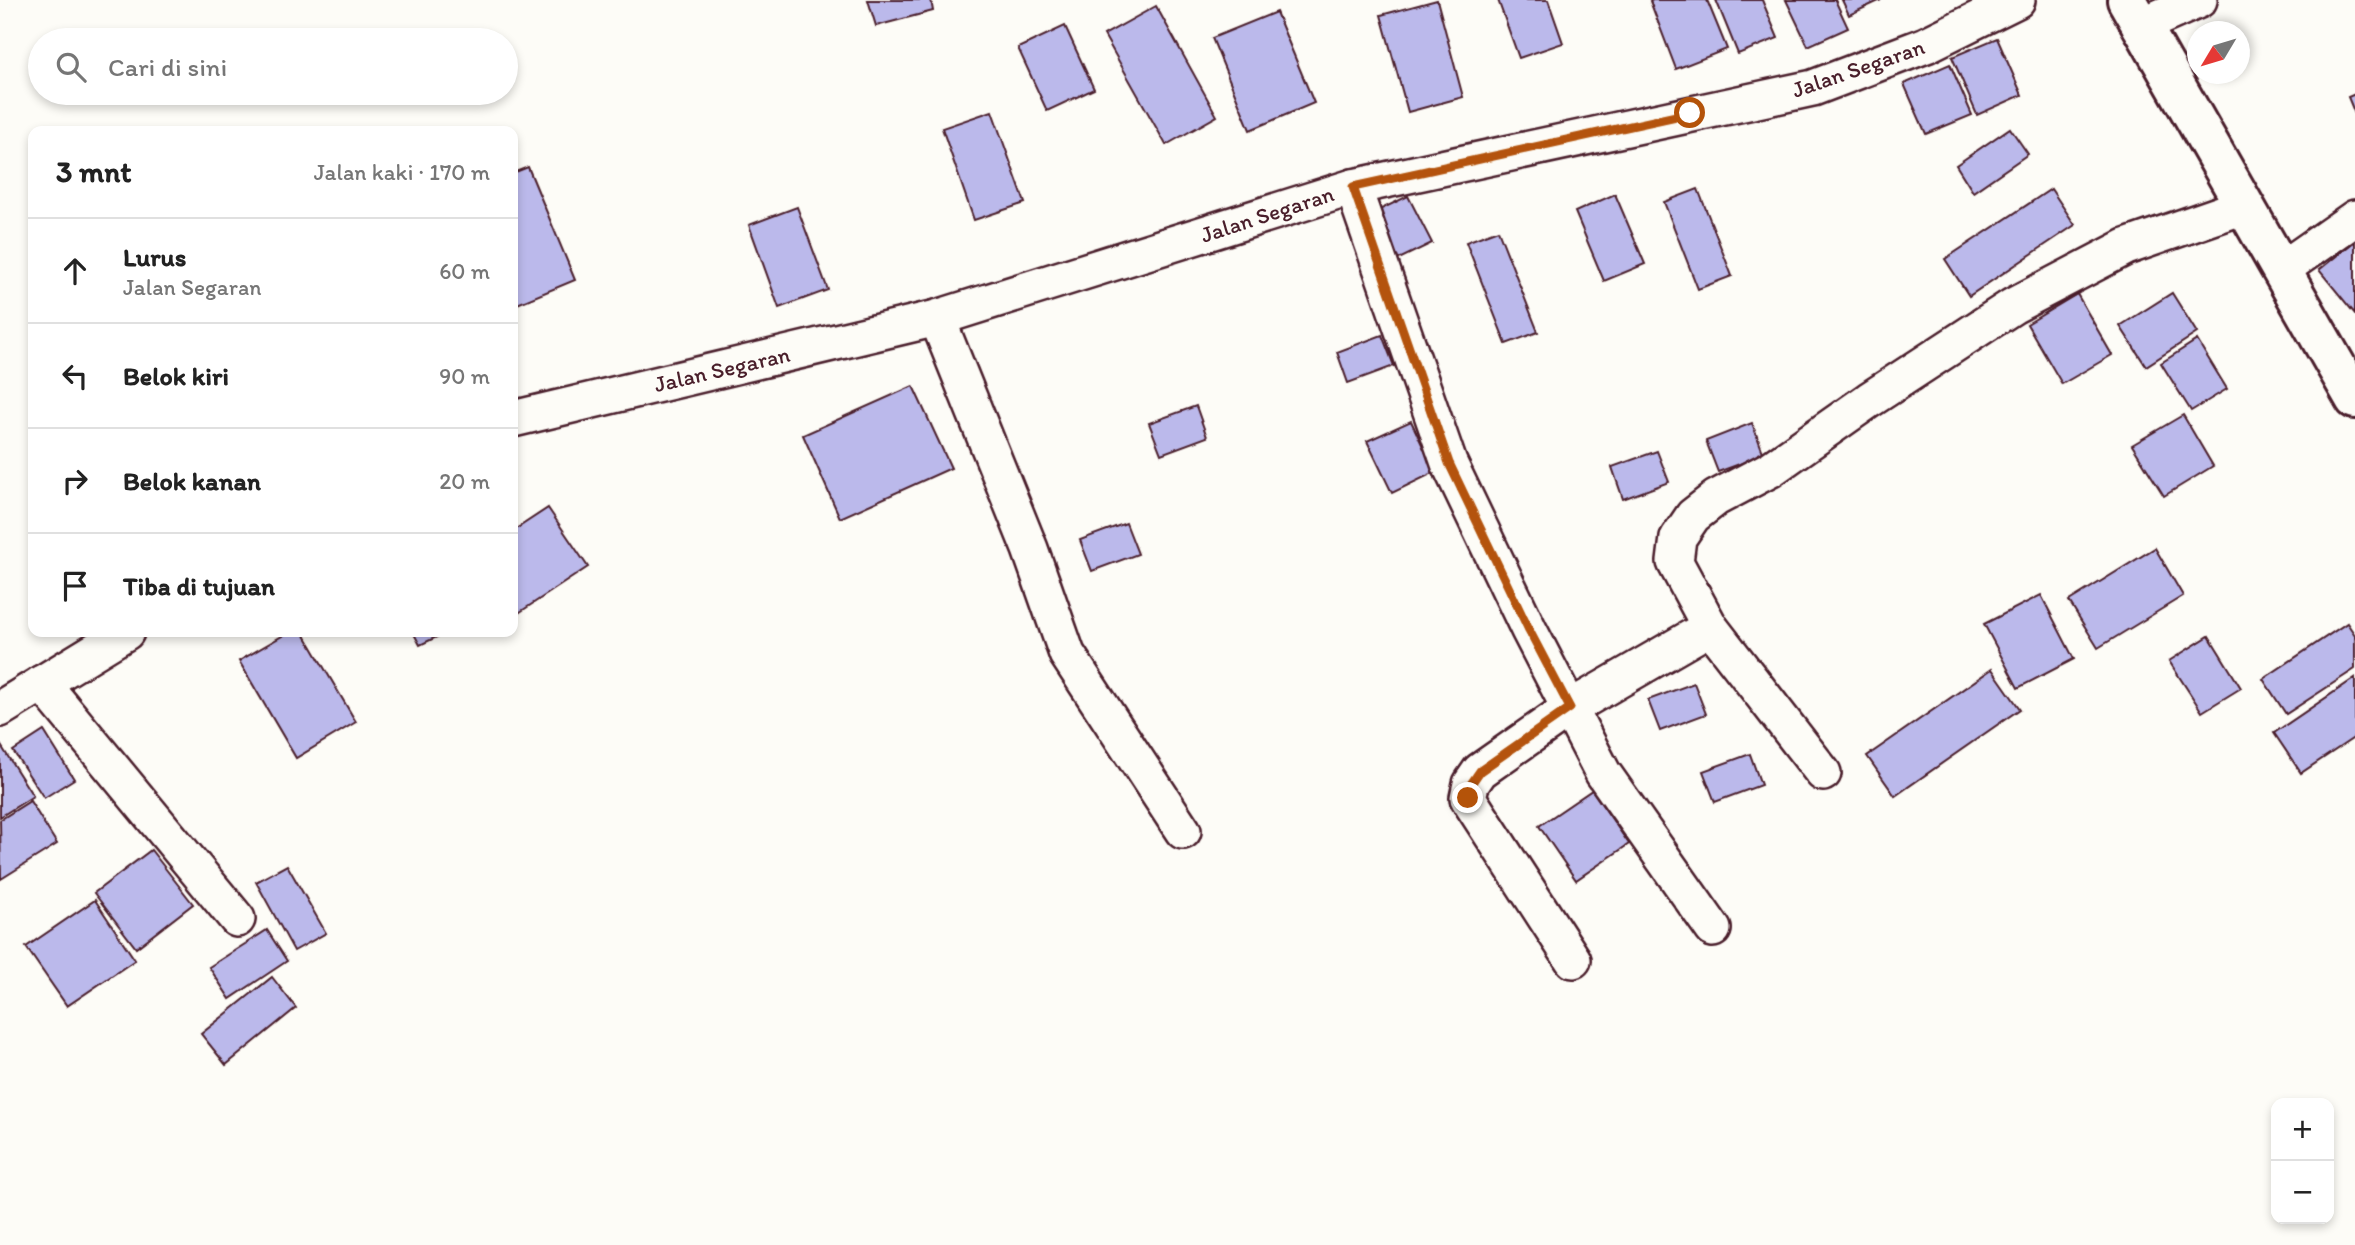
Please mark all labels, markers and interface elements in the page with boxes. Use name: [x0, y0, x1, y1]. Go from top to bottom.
north arrow: [2187, 21, 2250, 84]
search box: [28, 28, 518, 105]
street label: Jalan Segaran: [1788, 32, 1928, 104]
icon: search: [52, 48, 90, 86]
text: Cari di sini: [108, 51, 227, 83]
route start: [1674, 97, 1705, 128]
text: 3 mnt: [56, 153, 132, 190]
text: Jalan kaki · 170 m: [314, 158, 490, 186]
street label: Jalan Segaran: [1197, 179, 1337, 249]
text: Lurus: [123, 241, 186, 273]
icon: ahead: [56, 252, 94, 290]
text: 60 m: [439, 257, 490, 285]
text: Jalan Segaran: [123, 273, 261, 301]
street label: Jalan Segaran: [651, 340, 793, 398]
icon: left: [56, 357, 94, 395]
text: Belok kiri: [123, 360, 229, 392]
text: 90 m: [439, 362, 490, 390]
icon: right: [56, 462, 94, 500]
text: Belok kanan: [123, 465, 261, 497]
text: 20 m: [439, 467, 490, 495]
icon: arrive: [56, 567, 94, 605]
text: Tiba di tujuan: [123, 570, 275, 602]
route end: [1452, 782, 1483, 813]
map controls: [2271, 1098, 2334, 1224]
button: +: [2271, 1098, 2334, 1161]
button: −: [2271, 1161, 2334, 1224]

